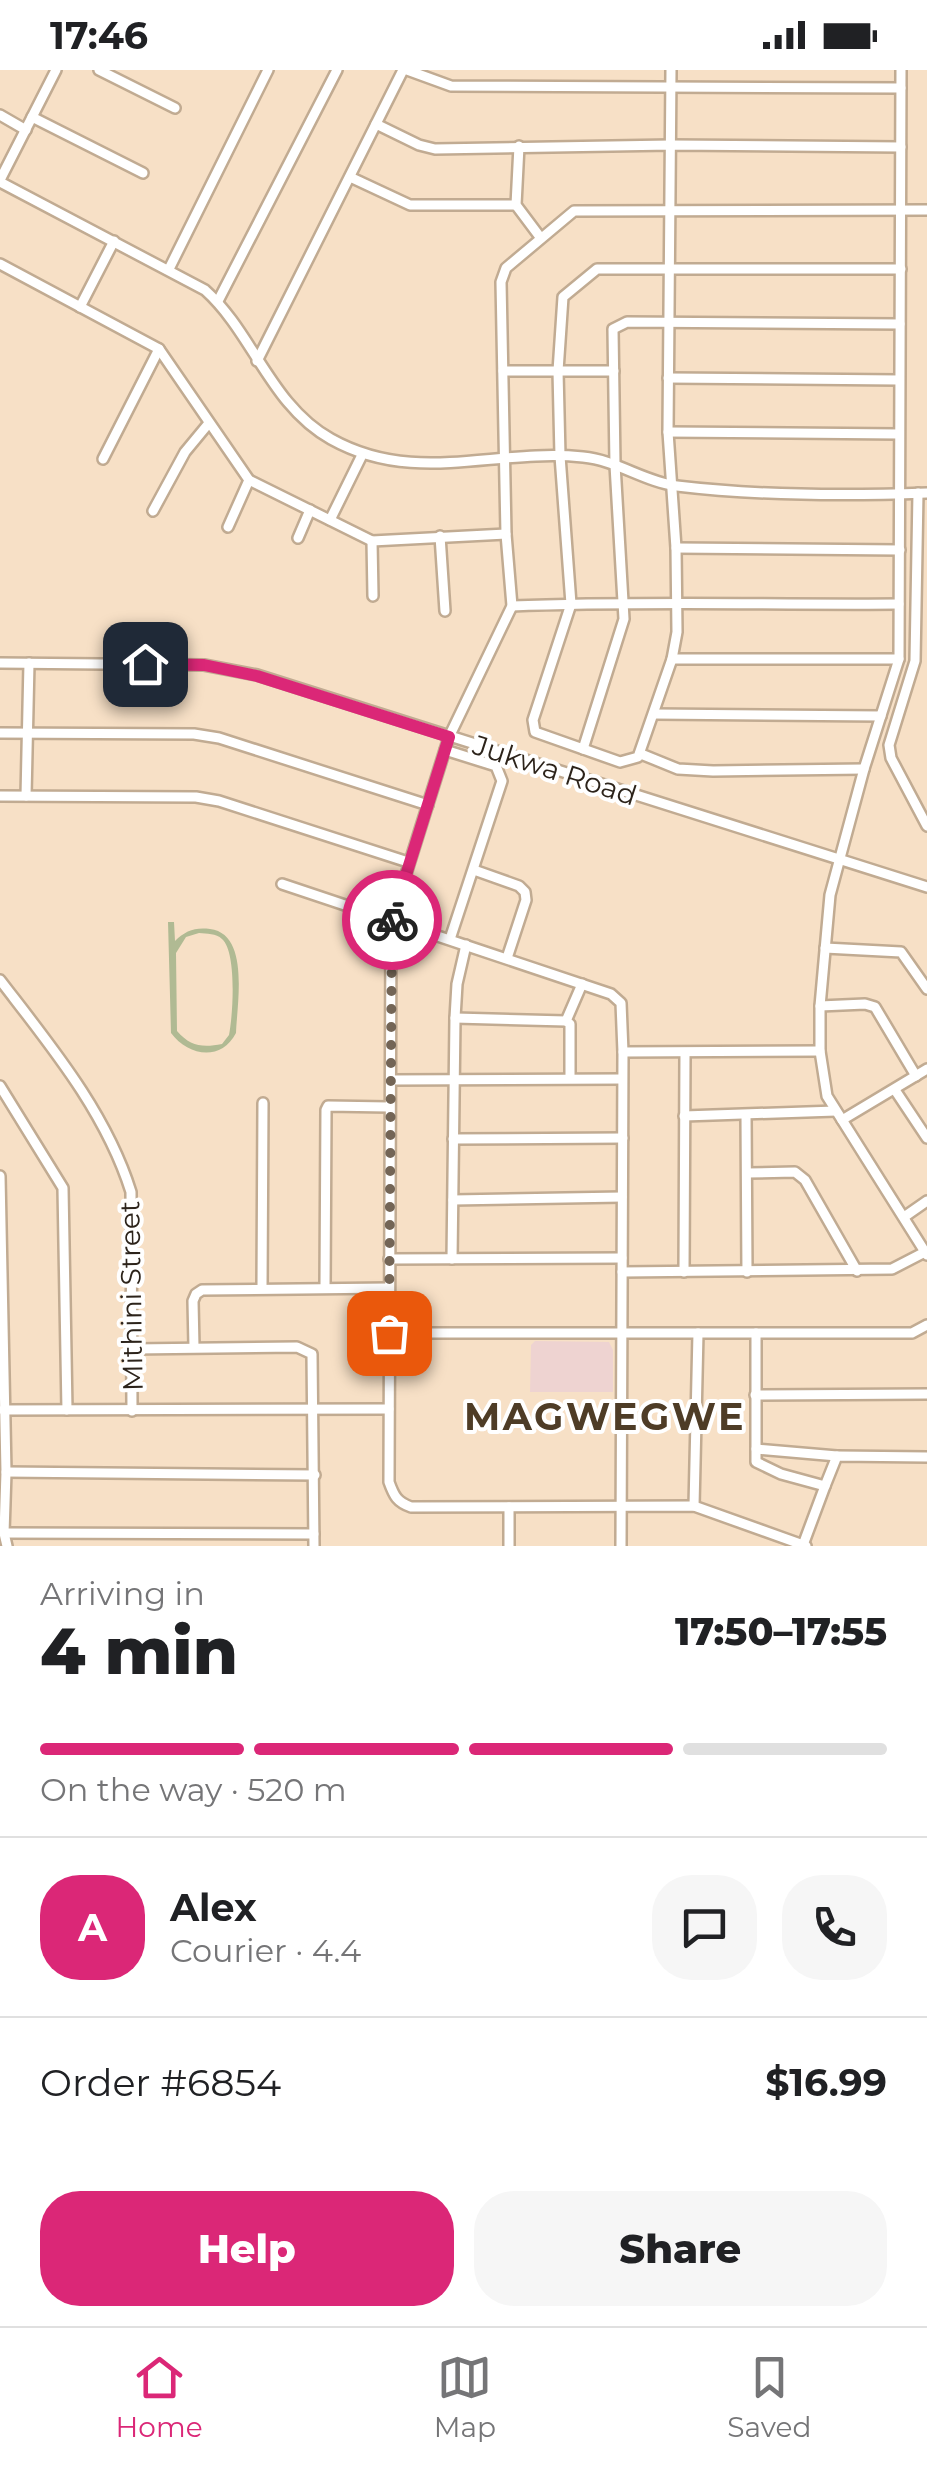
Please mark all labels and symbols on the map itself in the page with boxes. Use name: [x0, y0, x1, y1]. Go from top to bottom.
pin: [103, 622, 188, 707]
street label: Jukwa Road: [468, 727, 641, 812]
courier: [342, 870, 442, 970]
street label: Mithini Street: [112, 1201, 150, 1391]
pin: [347, 1291, 432, 1376]
district label: MAGWEGWE: [464, 1393, 746, 1440]

